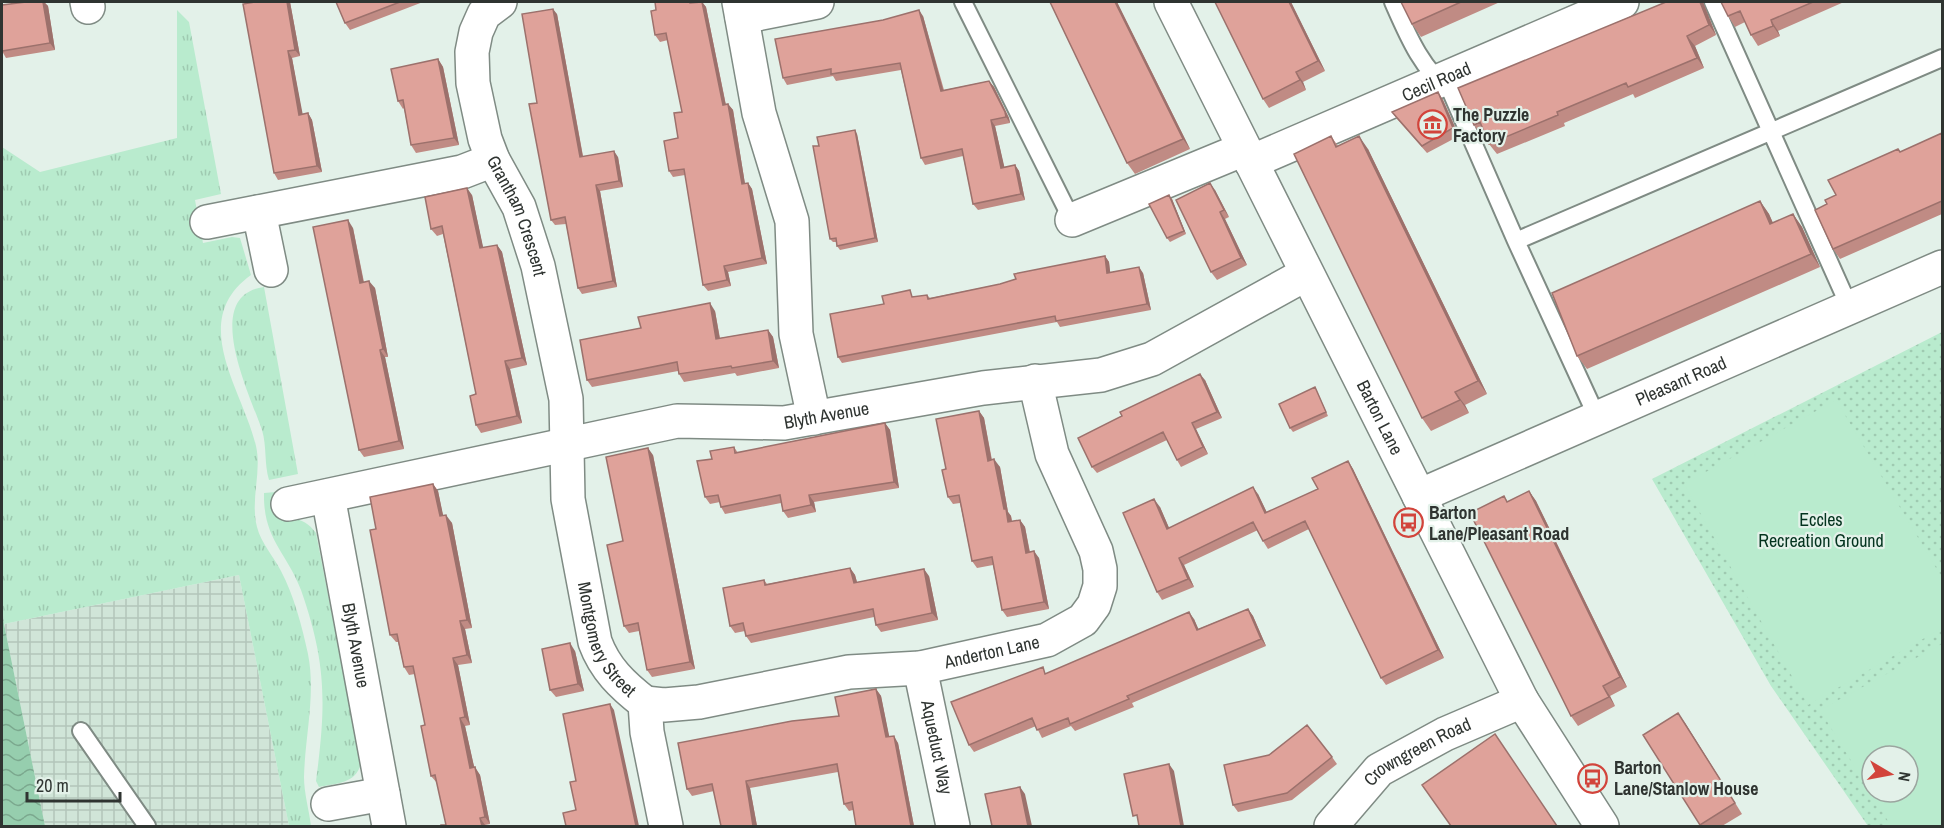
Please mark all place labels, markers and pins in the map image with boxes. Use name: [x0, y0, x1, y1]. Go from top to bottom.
place label: The Puzzle Factory: [1453, 102, 1529, 148]
museum icon: The Puzzle Factory: [1416, 109, 1448, 141]
place label: Barton Lane/Pleasant Road: [1429, 500, 1569, 546]
bus stop icon: Barton Lane/Pleasant Road: [1392, 507, 1424, 539]
place label: Barton Lane/Stanlow House: [1614, 755, 1758, 801]
bus stop icon: Barton Lane/Stanlow House: [1577, 762, 1609, 794]

